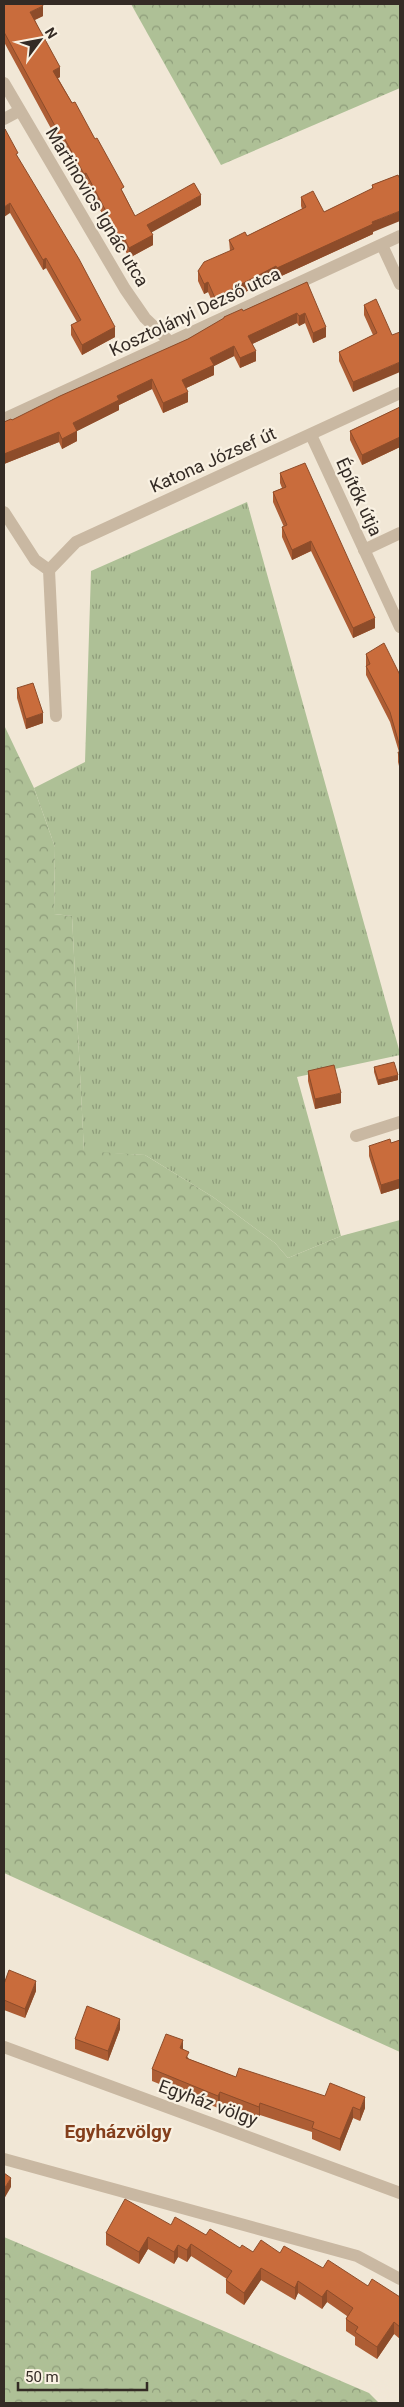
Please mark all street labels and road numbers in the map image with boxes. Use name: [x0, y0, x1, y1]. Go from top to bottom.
street label: Martinovics Ignác utca: [41, 123, 153, 290]
street label: Kosztolányi Dezső utca: [106, 263, 284, 360]
street label: Katona József út: [147, 422, 279, 497]
street label: Építők útja: [332, 454, 387, 539]
street label: Egyház völgy: [156, 2075, 261, 2130]

